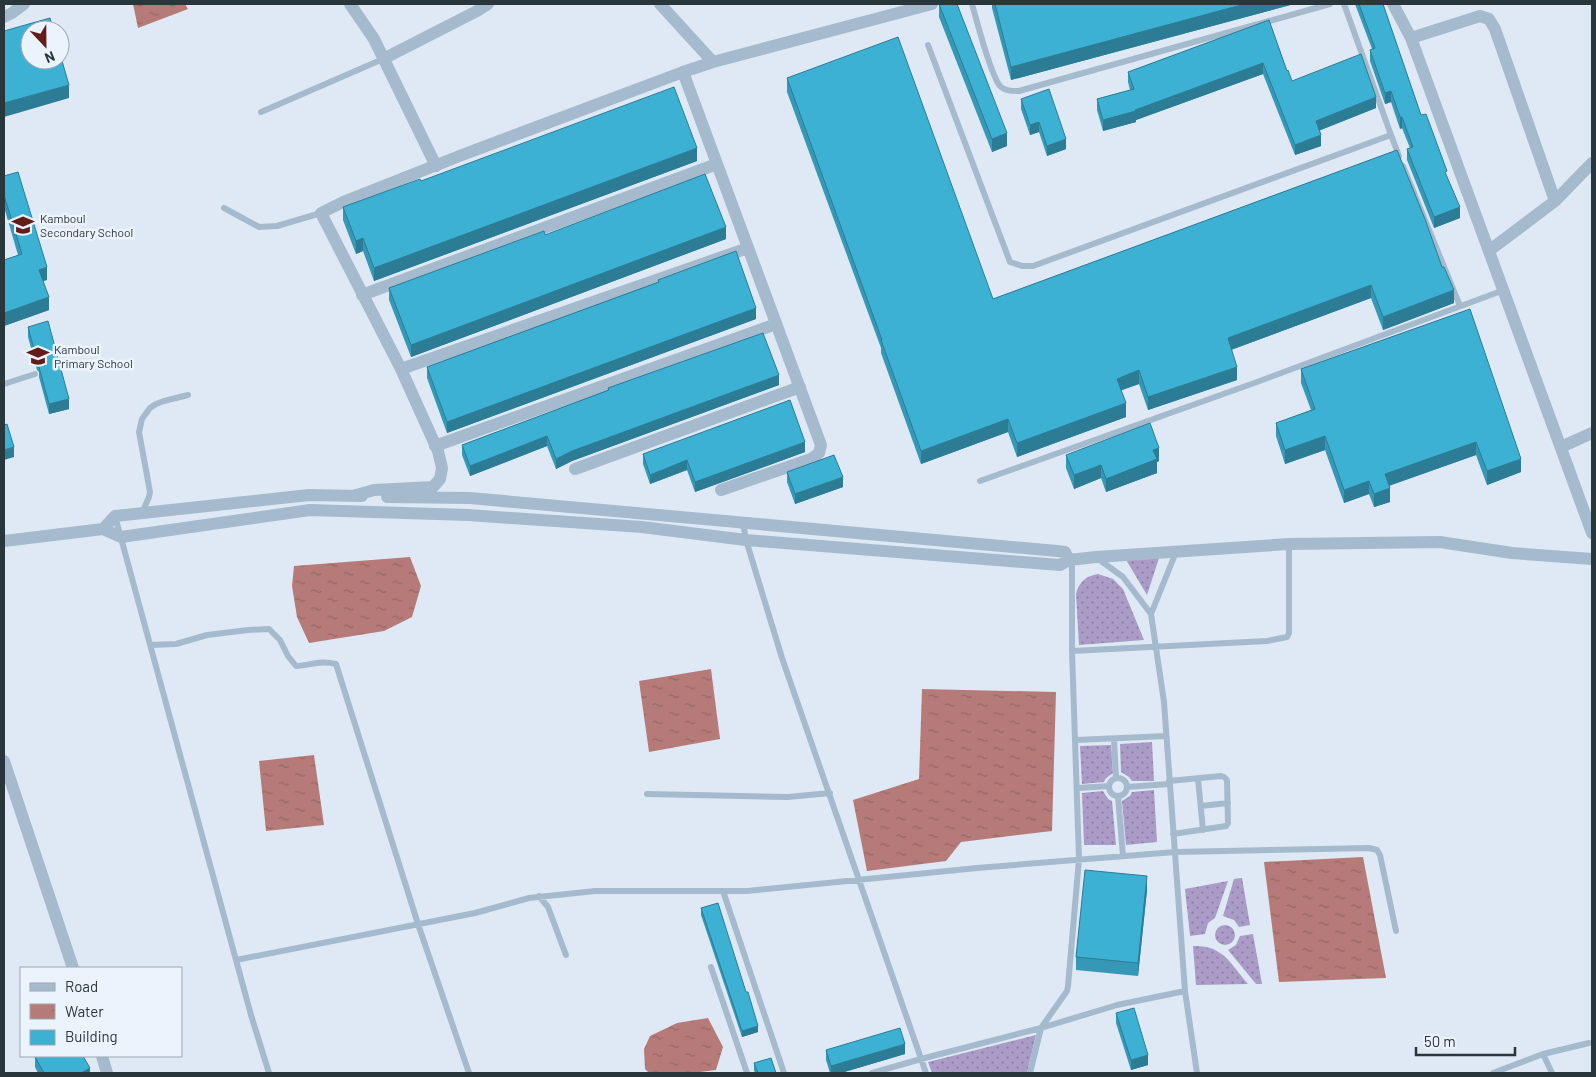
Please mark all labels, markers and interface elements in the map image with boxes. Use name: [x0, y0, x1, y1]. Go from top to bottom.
north arrow: [20, 20, 70, 70]
text: N: [43, 48, 58, 67]
place label: Kamboul Secondary School: [40, 211, 133, 239]
school or university icon: Kamboul Secondary School: [10, 212, 36, 238]
place label: Kamboul Primary School: [54, 342, 133, 370]
school or university icon: Kamboul Primary School: [25, 343, 51, 369]
legend: [20, 967, 182, 1057]
text: Road: [65, 977, 98, 995]
text: Water: [65, 1002, 104, 1020]
scale bar: [1416, 1024, 1515, 1056]
text: Building: [65, 1027, 118, 1045]
text: 50 m: [1424, 1032, 1456, 1050]

